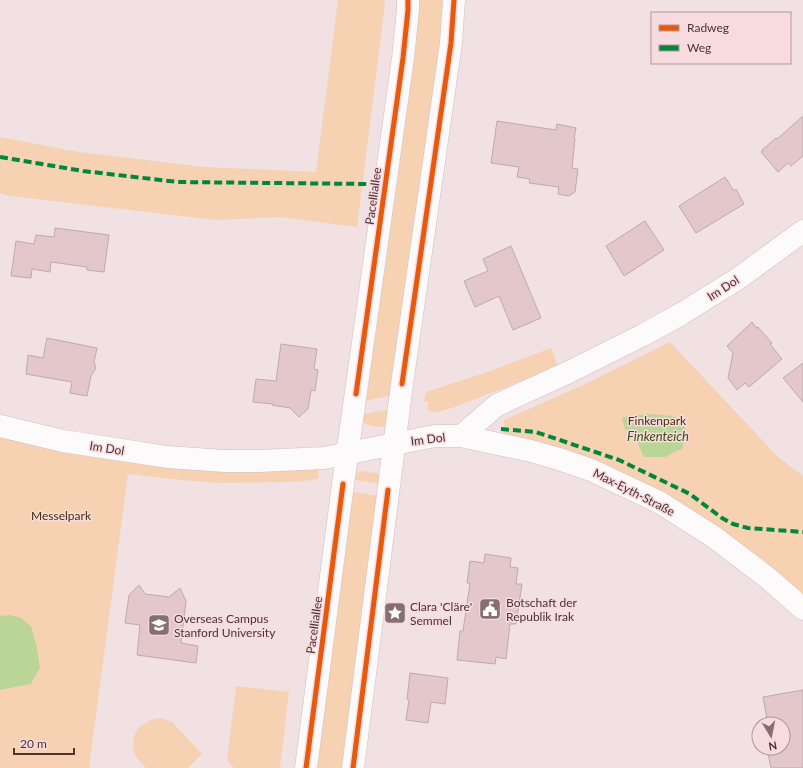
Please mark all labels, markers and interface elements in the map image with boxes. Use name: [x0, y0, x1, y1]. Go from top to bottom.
legend: [651, 12, 791, 64]
text: Radweg: [687, 20, 729, 35]
text: Weg: [687, 40, 711, 55]
street label: Pacelliallee: [362, 166, 384, 226]
street label: Im Dol: [704, 272, 742, 304]
park label: Finkenpark: [628, 413, 687, 428]
water label: Finkenteich: [627, 428, 689, 444]
street label: Im Dol: [410, 429, 446, 449]
street label: Im Dol: [89, 438, 125, 458]
street label: Max-Eyth-Straße: [591, 465, 677, 519]
park label: Messelpark: [31, 508, 92, 523]
street label: Pacelliallee: [303, 595, 325, 655]
place label: Botschaft der Republik Irak: [506, 595, 578, 624]
public building icon: Botschaft der Republik Irak: [477, 596, 503, 622]
place label: Clara 'Cläre' Semmel: [410, 599, 472, 628]
place icon: Clara 'Cläre' Semmel: [382, 600, 408, 626]
place label: Overseas Campus Stanford University: [174, 611, 276, 640]
school or university icon: Overseas Campus Stanford University: [146, 612, 172, 638]
north arrow: [751, 716, 791, 756]
scale bar: [14, 730, 74, 756]
text: 20 m: [20, 736, 47, 751]
text: N: [768, 739, 778, 753]

